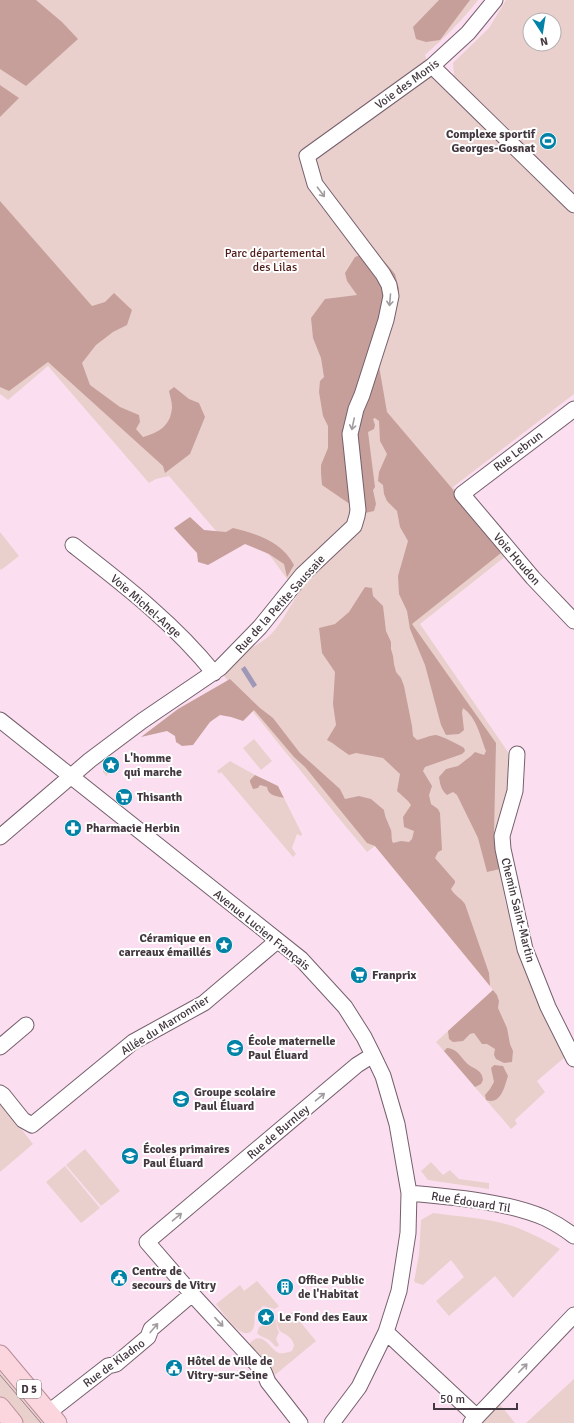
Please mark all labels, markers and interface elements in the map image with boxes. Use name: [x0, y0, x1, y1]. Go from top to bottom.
north arrow: [522, 12, 562, 52]
text: N: [539, 34, 549, 48]
street label: Voie des Monis: [372, 56, 442, 113]
place label: Complexe sportif Georges-Gosnat: [446, 127, 536, 156]
sports icon: Complexe sportif Georges-Gosnat: [538, 131, 558, 151]
one-way arrow: [317, 187, 325, 198]
park label: Parc départemental des Lilas: [225, 246, 326, 275]
one-way arrow: [386, 293, 393, 306]
one-way arrow: [348, 417, 356, 430]
street label: Rue Lebrun: [491, 428, 546, 475]
street label: Voie Houdon: [490, 530, 543, 589]
street label: Rue de la Petite Saussaie: [232, 552, 329, 657]
street label: Voie Michel-Ange: [107, 571, 184, 641]
place label: L'homme qui marche: [124, 751, 182, 780]
place icon: L'homme qui marche: [101, 755, 121, 775]
supermarket icon: Thisanth: [114, 787, 134, 807]
place label: Thisanth: [137, 790, 183, 805]
pharmacy icon: Pharmacie Herbin: [63, 818, 83, 838]
place label: Pharmacie Herbin: [86, 821, 180, 836]
street label: Chemin Saint-Martin: [497, 856, 538, 964]
street label: Avenue Lucien Français: [210, 887, 313, 974]
place label: Céramique en carreaux émaillés: [119, 931, 212, 960]
place icon: Céramique en carreaux émaillés: [214, 935, 234, 955]
supermarket icon: Franprix: [349, 965, 369, 985]
place label: Franprix: [372, 968, 417, 983]
street label: Allée du Marronnier: [118, 992, 213, 1059]
place label: École maternelle Paul Éluard: [248, 1034, 336, 1063]
school or university icon: École maternelle Paul Éluard: [225, 1038, 245, 1058]
place label: Groupe scolaire Paul Éluard: [194, 1085, 276, 1114]
school or university icon: Groupe scolaire Paul Éluard: [171, 1089, 191, 1109]
one-way arrow: [314, 1093, 325, 1102]
street label: Rue de Burnley: [244, 1102, 313, 1163]
place label: Écoles primaires Paul Éluard: [143, 1142, 230, 1171]
school or university icon: Écoles primaires Paul Éluard: [120, 1146, 140, 1166]
street label: Rue Édouard Til: [430, 1189, 512, 1216]
one-way arrow: [172, 1212, 182, 1221]
place label: Centre de secours de Vitry: [132, 1264, 216, 1293]
public building icon: Centre de secours de Vitry: [109, 1268, 129, 1288]
place label: Office Public de l'Habitat: [298, 1273, 364, 1302]
building icon: Office Public de l'Habitat: [275, 1277, 295, 1297]
place icon: Le Fond des Eaux: [256, 1307, 276, 1327]
place label: Le Fond des Eaux: [279, 1310, 368, 1325]
one-way arrow: [214, 1317, 224, 1327]
one-way arrow: [149, 1323, 158, 1333]
street label: Rue de Kladno: [80, 1336, 148, 1391]
place label: Hôtel de Ville de Vitry-sur-Seine: [187, 1354, 272, 1383]
public building icon: Hôtel de Ville de Vitry-sur-Seine: [164, 1358, 184, 1378]
one-way arrow: [518, 1364, 527, 1374]
road number: D 5: [17, 1380, 41, 1398]
scale bar: [434, 1385, 517, 1411]
text: 50 m: [440, 1392, 465, 1407]

